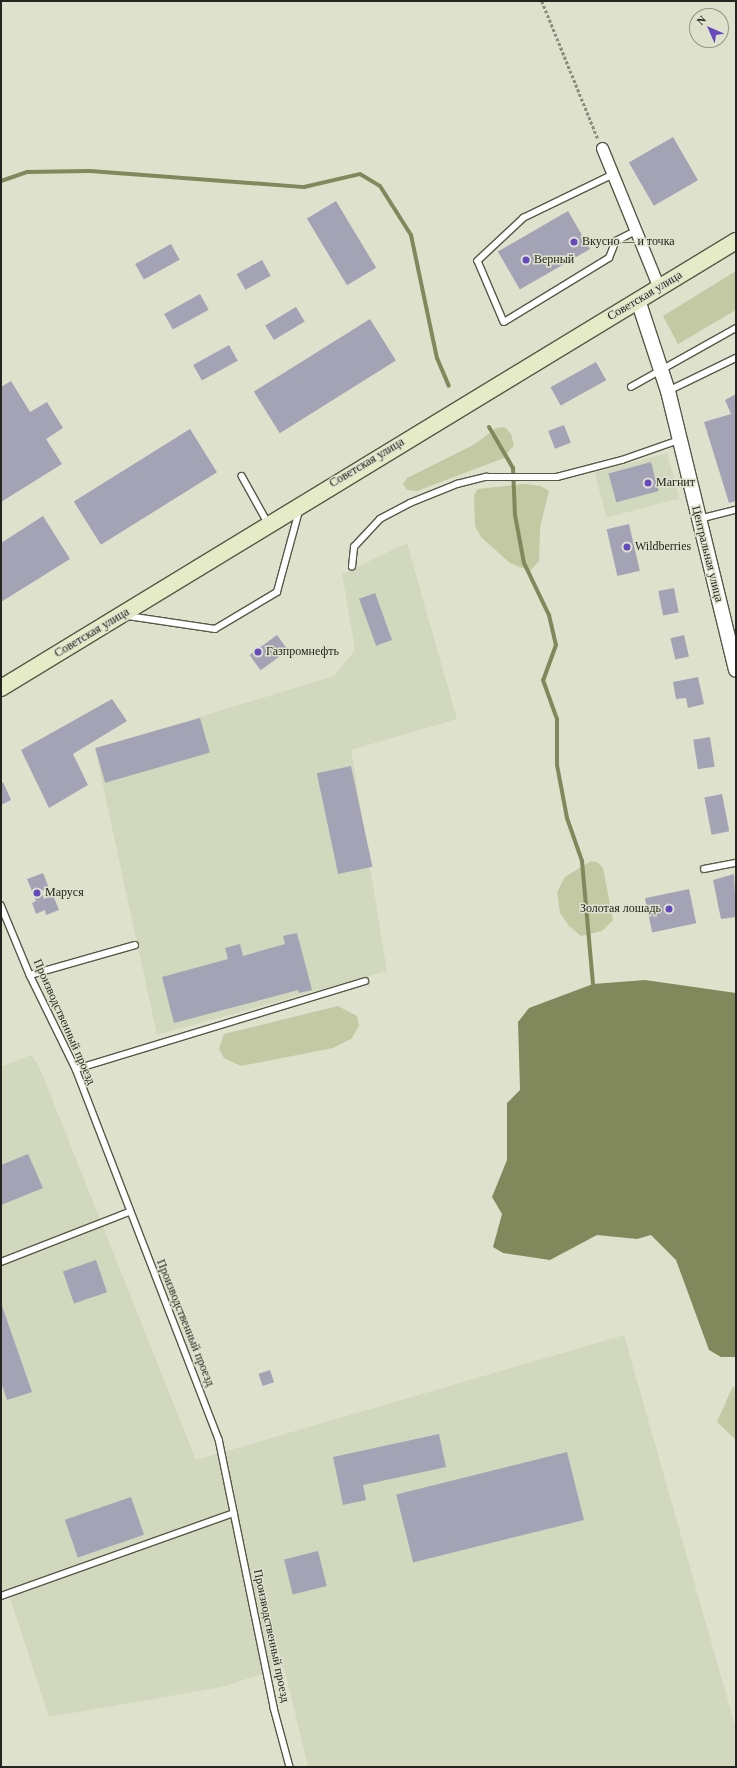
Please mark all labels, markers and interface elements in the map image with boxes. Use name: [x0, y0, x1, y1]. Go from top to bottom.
north arrow: [689, 8, 729, 48]
text: N: [694, 13, 708, 27]
place label: Вкусно — и точка: [582, 235, 675, 249]
marker: Вкусно — и точка: [569, 237, 579, 247]
place label: Верный: [534, 253, 574, 267]
marker: Верный: [521, 255, 531, 265]
street label: Советская улица: [605, 268, 685, 324]
street label: Советская улица: [327, 435, 407, 491]
place label: Магнит: [656, 476, 695, 490]
marker: Магнит: [643, 478, 653, 488]
street label: Центральная улица: [688, 504, 726, 604]
place label: Wildberries: [635, 540, 691, 554]
marker: Wildberries: [622, 542, 632, 552]
street label: Советская улица: [52, 605, 132, 661]
place label: Газпромнефть: [266, 645, 339, 659]
marker: Газпромнефть: [253, 647, 263, 657]
place label: Маруся: [45, 886, 84, 900]
marker: Маруся: [32, 888, 42, 898]
place label: Золотая лошадь: [580, 902, 661, 916]
marker: Золотая лошадь: [664, 904, 674, 914]
street label: Производственный проезд: [30, 957, 98, 1087]
street label: Производственный проезд: [153, 1257, 217, 1389]
street label: Производственный проезд: [250, 1568, 292, 1704]

